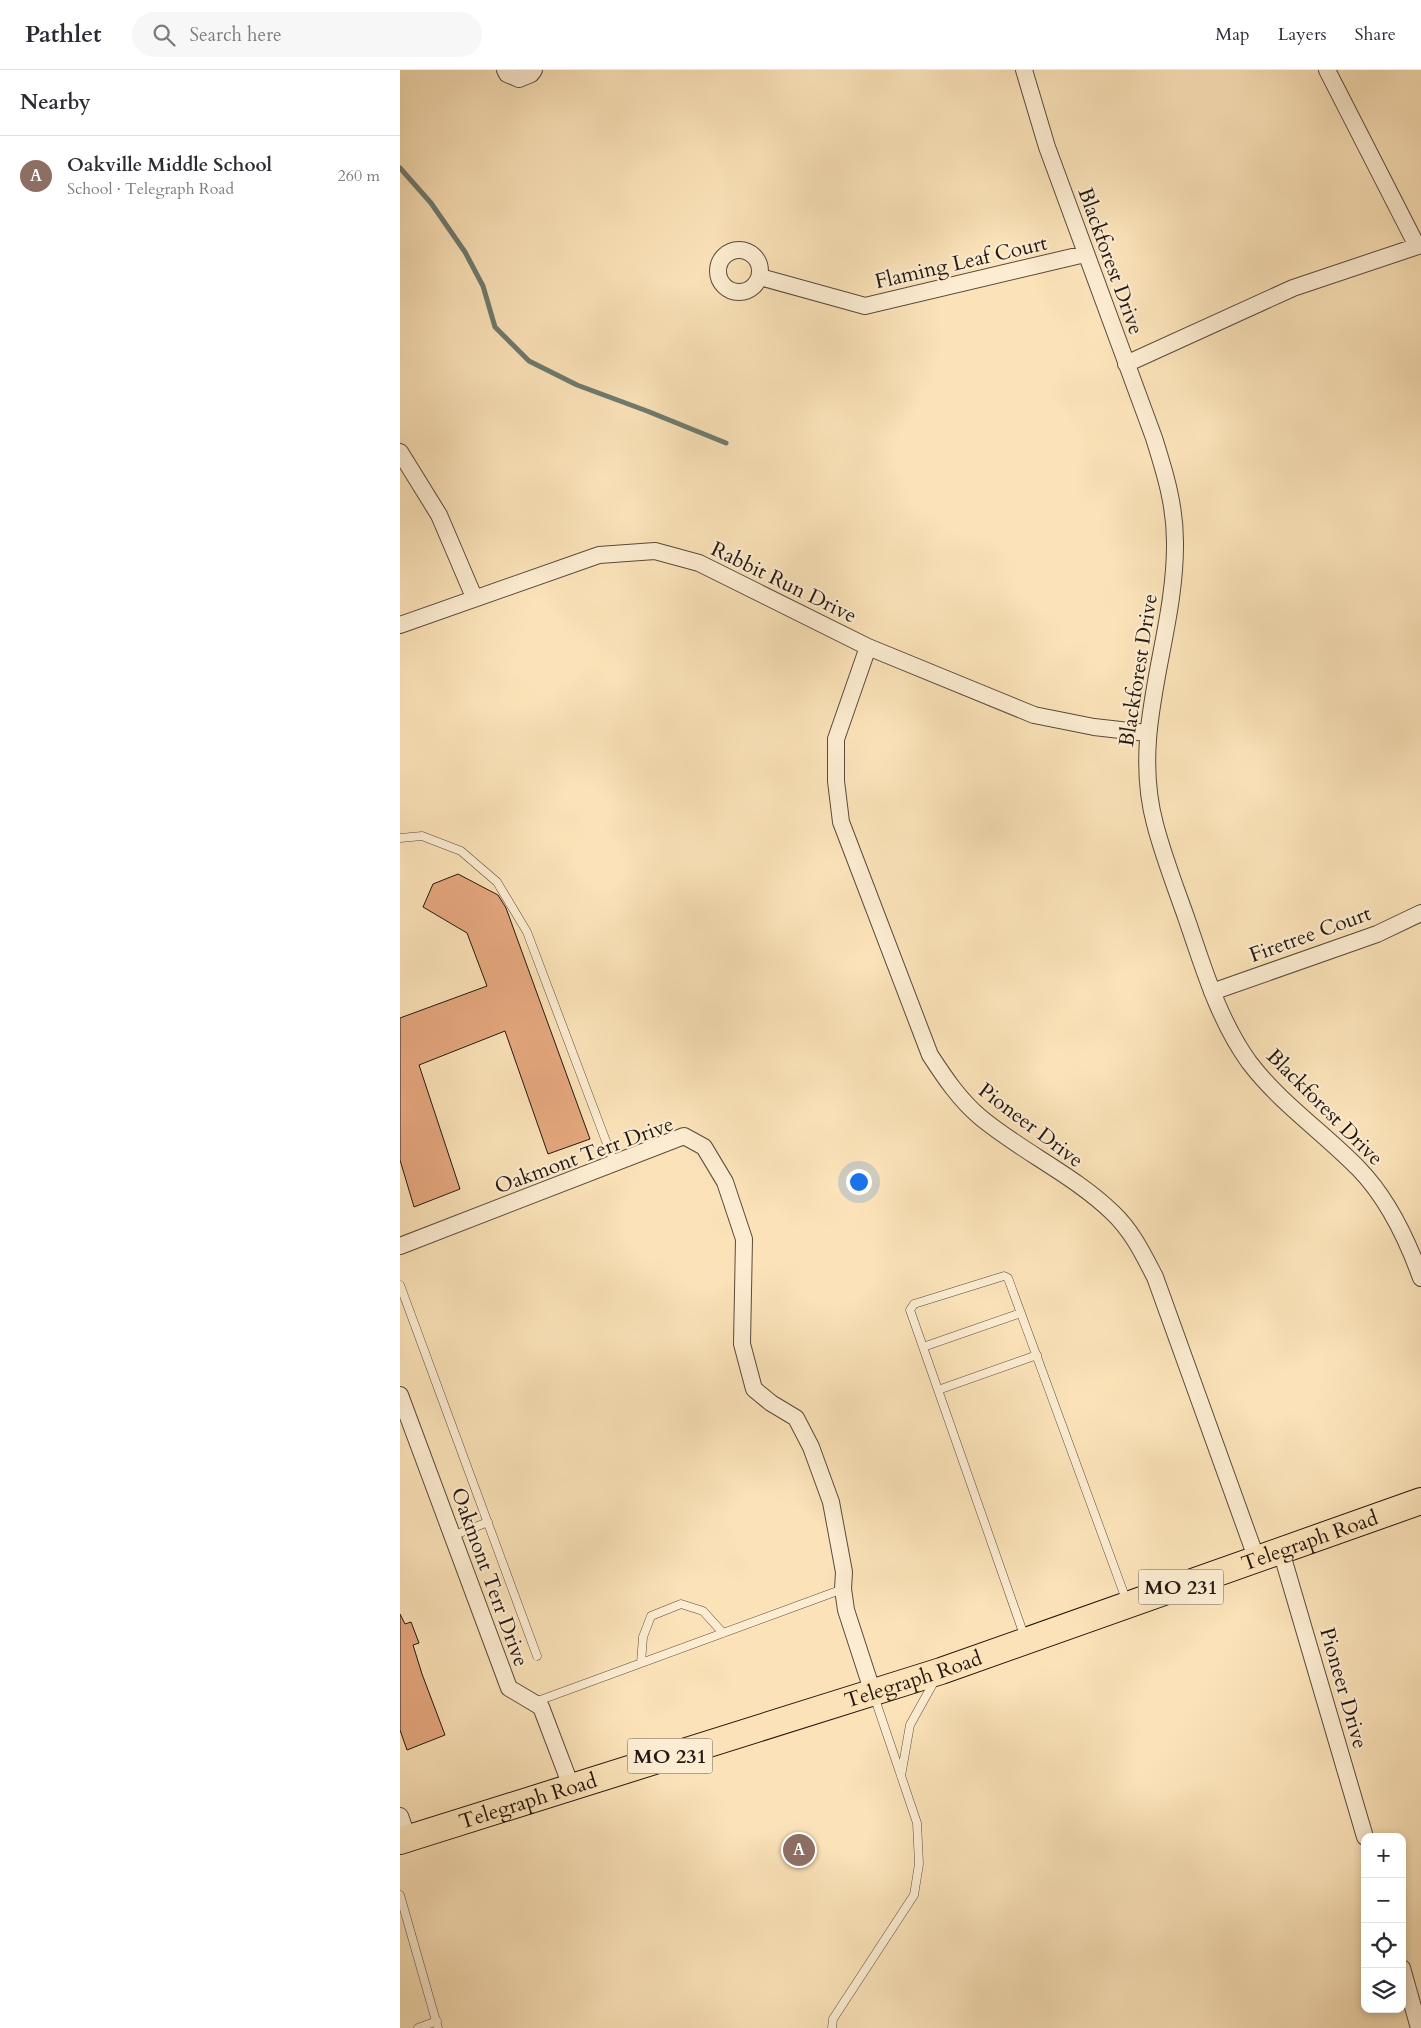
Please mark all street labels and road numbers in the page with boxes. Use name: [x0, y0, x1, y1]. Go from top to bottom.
street label: Blackforest Drive: [1070, 184, 1151, 339]
street label: Flaming Leaf Court: [872, 228, 1050, 296]
street label: Rabbit Run Drive: [706, 535, 862, 630]
street label: Blackforest Drive: [1112, 591, 1165, 749]
street label: Firetree Court: [1245, 899, 1375, 970]
street label: Blackforest Drive: [1260, 1042, 1390, 1172]
street label: Pioneer Drive: [972, 1076, 1089, 1175]
street label: Oakmont Terr Drive: [491, 1110, 678, 1201]
street label: Oakmont Terr Drive: [444, 1484, 535, 1671]
street label: Telegraph Road: [1237, 1503, 1382, 1578]
road number: MO 231: [1138, 1570, 1224, 1604]
street label: Pioneer Drive: [1312, 1624, 1375, 1752]
street label: Telegraph Road: [841, 1644, 986, 1715]
road number: MO 231: [628, 1738, 712, 1774]
street label: Telegraph Road: [455, 1766, 601, 1837]

